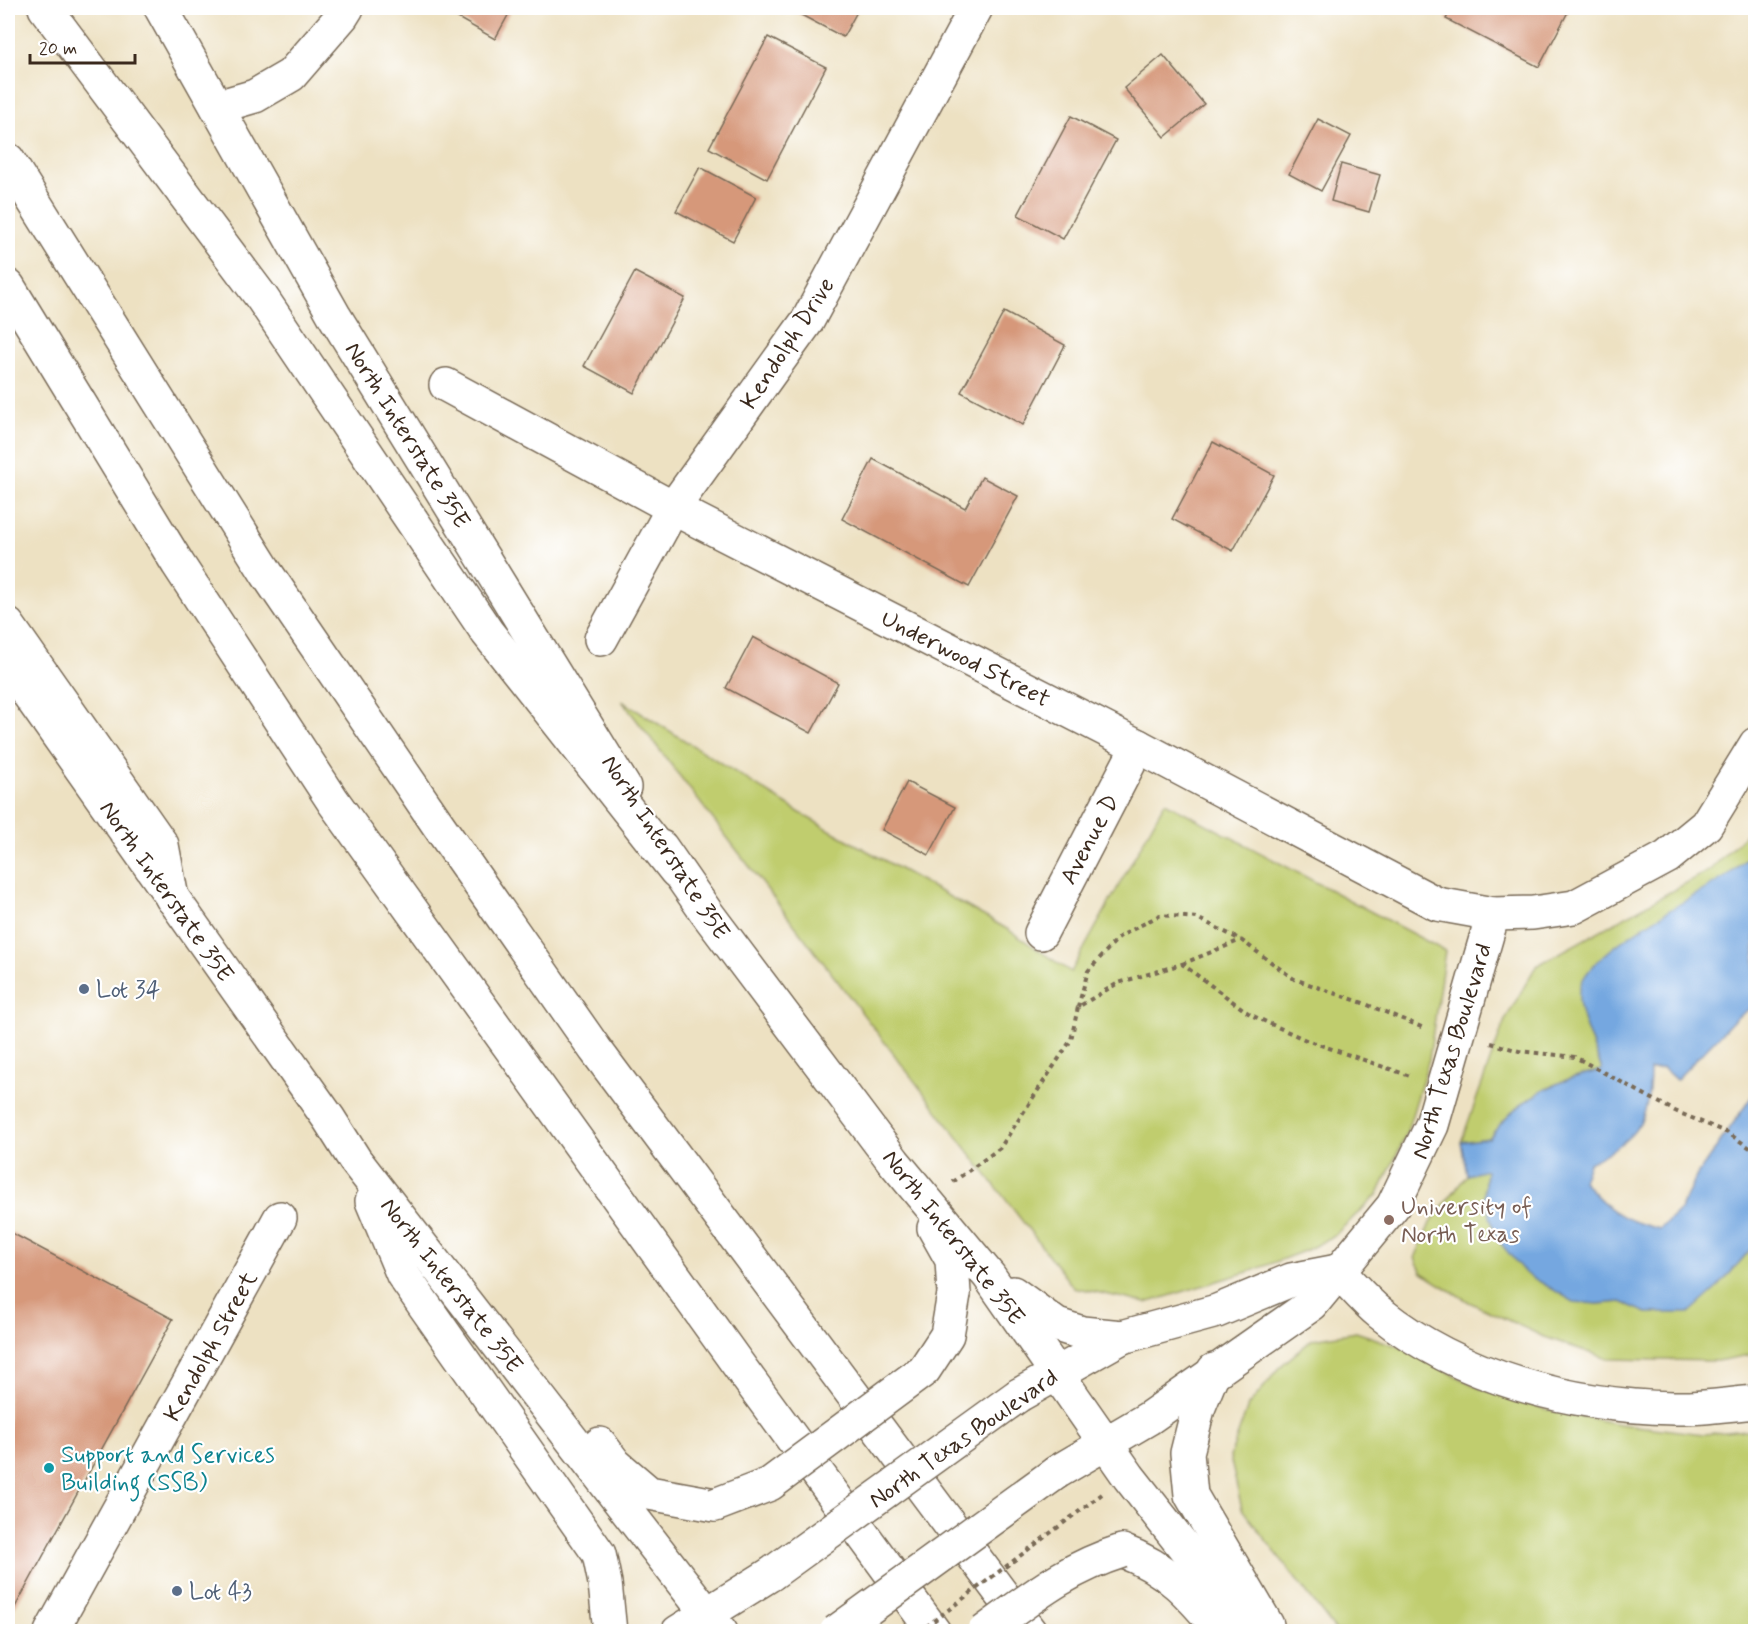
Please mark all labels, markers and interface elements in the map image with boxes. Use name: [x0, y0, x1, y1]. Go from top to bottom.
scale bar: [30, 27, 135, 65]
text: 20 m: [39, 37, 77, 61]
street label: Kendolph Drive: [734, 272, 842, 416]
street label: North Interstate 35E: [337, 337, 477, 535]
street label: Underwood Street: [876, 603, 1055, 715]
street label: North Interstate 35E: [593, 749, 736, 946]
street label: Avenue D: [1054, 789, 1127, 890]
street label: North Interstate 35E: [92, 795, 240, 989]
street label: North Texas Boulevard: [1405, 940, 1500, 1163]
place label: Lot 34: [96, 975, 160, 1006]
marker: Lot 34: [77, 982, 91, 996]
street label: North Interstate 35E: [875, 1144, 1031, 1332]
street label: North Interstate 35E: [373, 1192, 529, 1380]
place label: University of North Texas: [1401, 1192, 1532, 1251]
marker: University of North Texas: [1382, 1213, 1396, 1227]
street label: Kendolph Street: [157, 1266, 265, 1427]
street label: North Texas Boulevard: [863, 1362, 1065, 1516]
place label: Support and Services Building (SSB): [61, 1440, 275, 1502]
marker: Support and Services Building (SSB): [42, 1461, 56, 1475]
place label: Lot 43: [189, 1577, 252, 1608]
marker: Lot 43: [170, 1584, 184, 1598]

